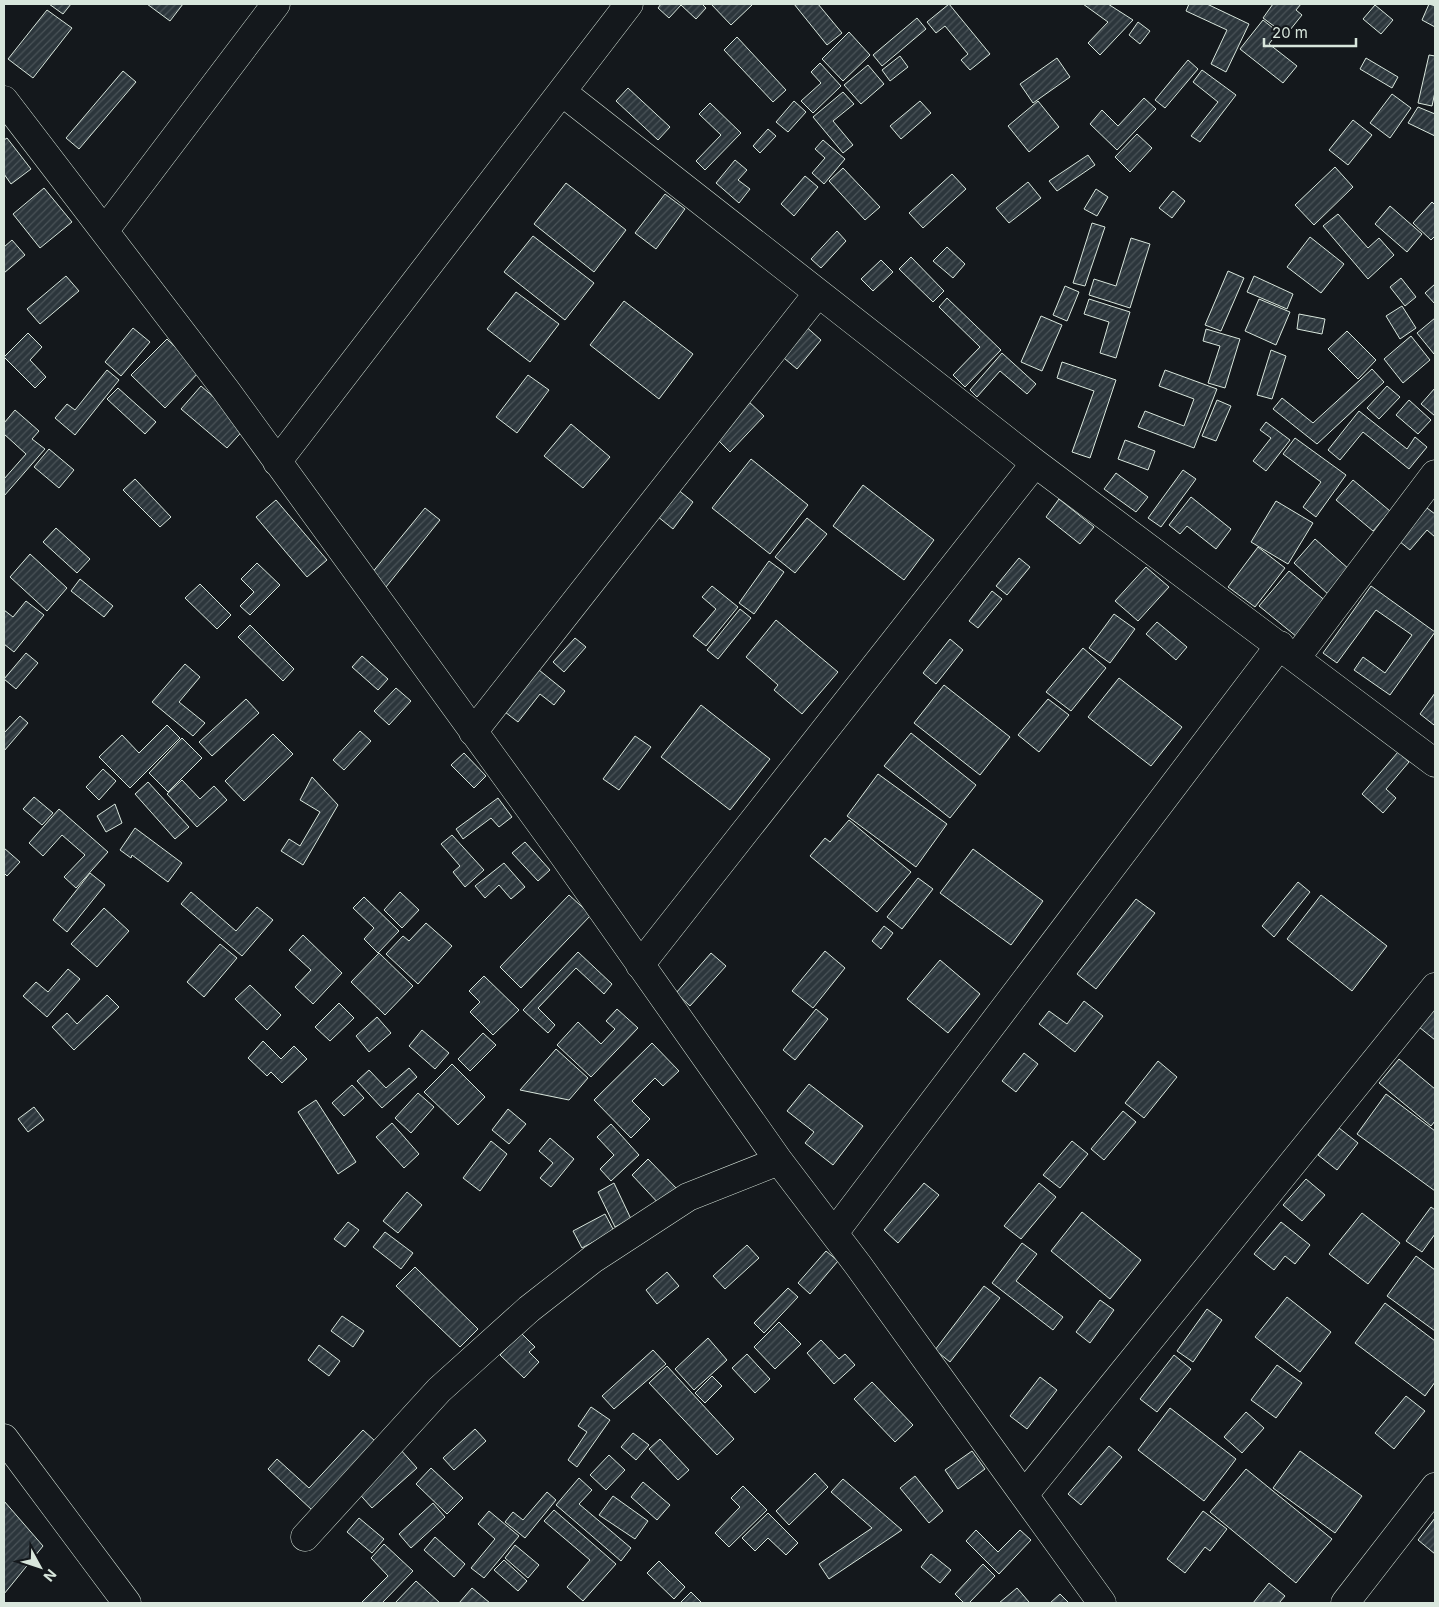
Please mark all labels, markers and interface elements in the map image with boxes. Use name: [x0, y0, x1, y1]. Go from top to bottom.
scale bar: [1264, 15, 1356, 47]
text: 20 m: [1272, 23, 1308, 42]
north arrow: [15, 1542, 65, 1592]
text: N: [40, 1566, 60, 1585]

